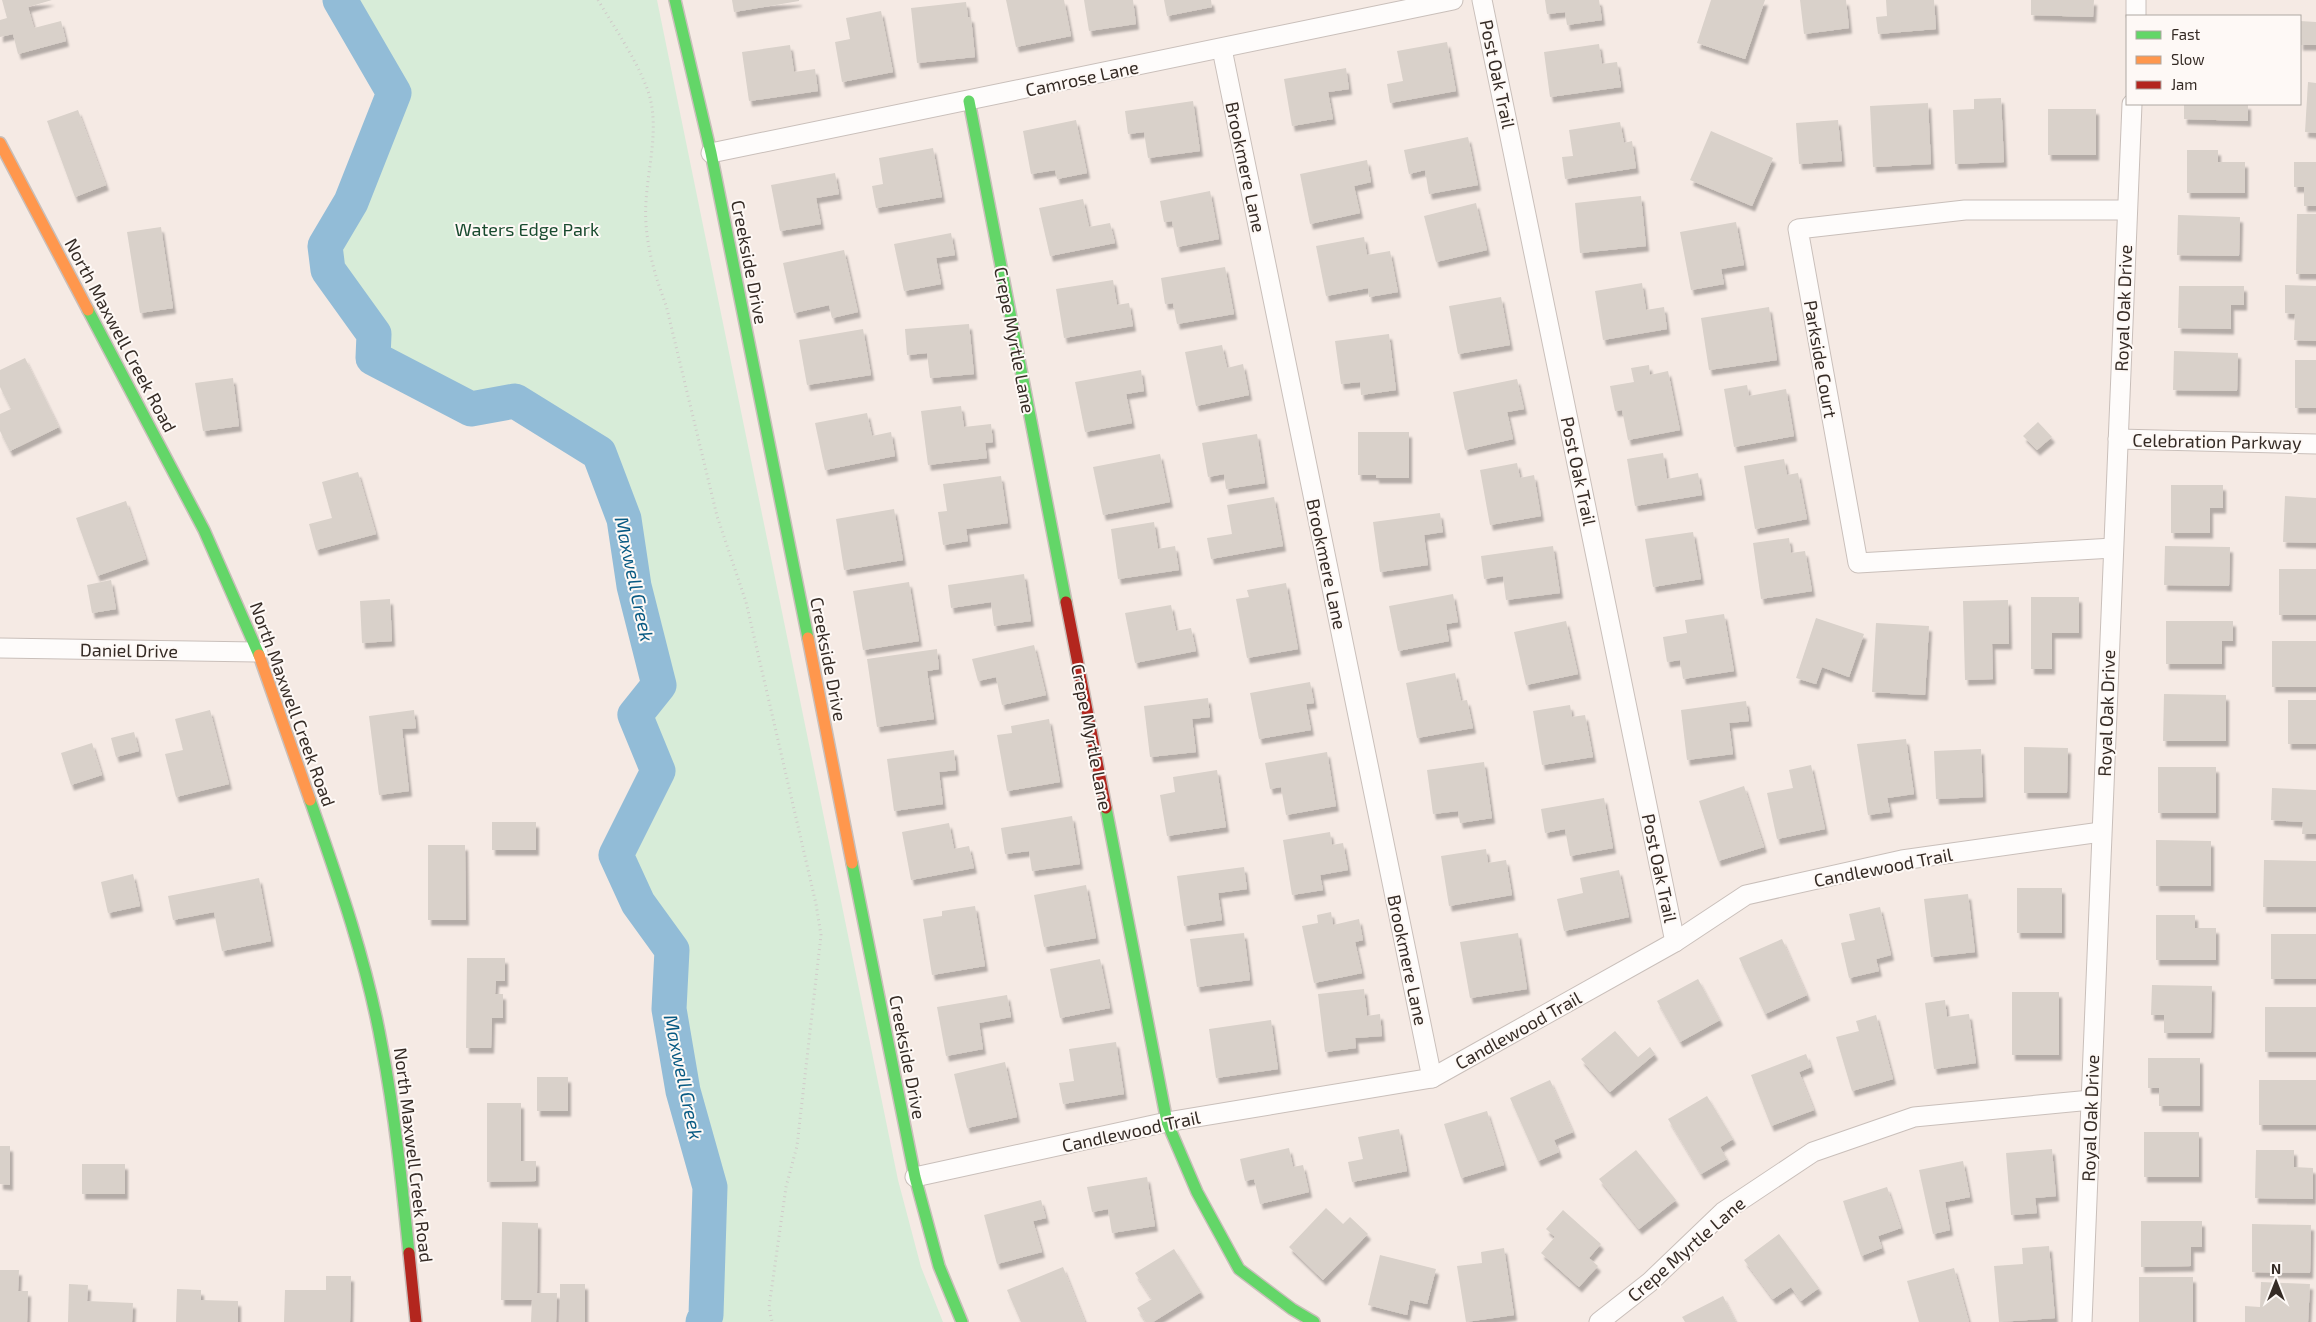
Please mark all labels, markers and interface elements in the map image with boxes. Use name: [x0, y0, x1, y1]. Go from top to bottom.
legend: [2126, 15, 2301, 105]
street label: Post Oak Trail: [1476, 17, 1520, 131]
text: Fast: [2171, 25, 2201, 43]
text: Slow: [2171, 50, 2205, 68]
street label: Camrose Lane: [1023, 55, 1141, 101]
text: Jam: [2171, 75, 2197, 93]
street label: Brookmere Lane: [1221, 100, 1271, 234]
street label: Creekside Drive: [727, 198, 773, 326]
park label: Waters Edge Park: [455, 218, 599, 240]
street label: North Maxwell Creek Road: [61, 234, 181, 436]
street label: Royal Oak Drive: [2110, 244, 2136, 372]
street label: Crepe Myrtle Lane: [990, 265, 1040, 415]
street label: Parkside Court: [1800, 298, 1842, 420]
street label: Post Oak Trail: [1557, 414, 1601, 528]
street label: Celebration Parkway: [2132, 429, 2302, 453]
street label: Brookmere Lane: [1302, 497, 1352, 631]
water label: Maxwell Creek: [611, 514, 659, 644]
street label: Creekside Drive: [806, 595, 852, 723]
street label: North Maxwell Creek Road: [246, 599, 340, 809]
street label: Daniel Drive: [80, 638, 178, 662]
street label: Royal Oak Drive: [2093, 649, 2119, 777]
street label: Crepe Myrtle Lane: [1067, 662, 1117, 812]
street label: Post Oak Trail: [1638, 811, 1682, 925]
street label: Candlewood Trail: [1812, 843, 1955, 891]
street label: Brookmere Lane: [1383, 893, 1433, 1027]
street label: Candlewood Trail: [1451, 986, 1585, 1074]
street label: Creekside Drive: [885, 993, 931, 1121]
water label: Maxwell Creek: [660, 1012, 708, 1142]
street label: North Maxwell Creek Road: [390, 1046, 438, 1264]
street label: Royal Oak Drive: [2077, 1054, 2103, 1182]
street label: Candlewood Trail: [1060, 1105, 1203, 1156]
street label: Crepe Myrtle Lane: [1623, 1192, 1749, 1306]
north arrow: [2251, 1257, 2301, 1307]
text: N: [2271, 1260, 2281, 1277]

